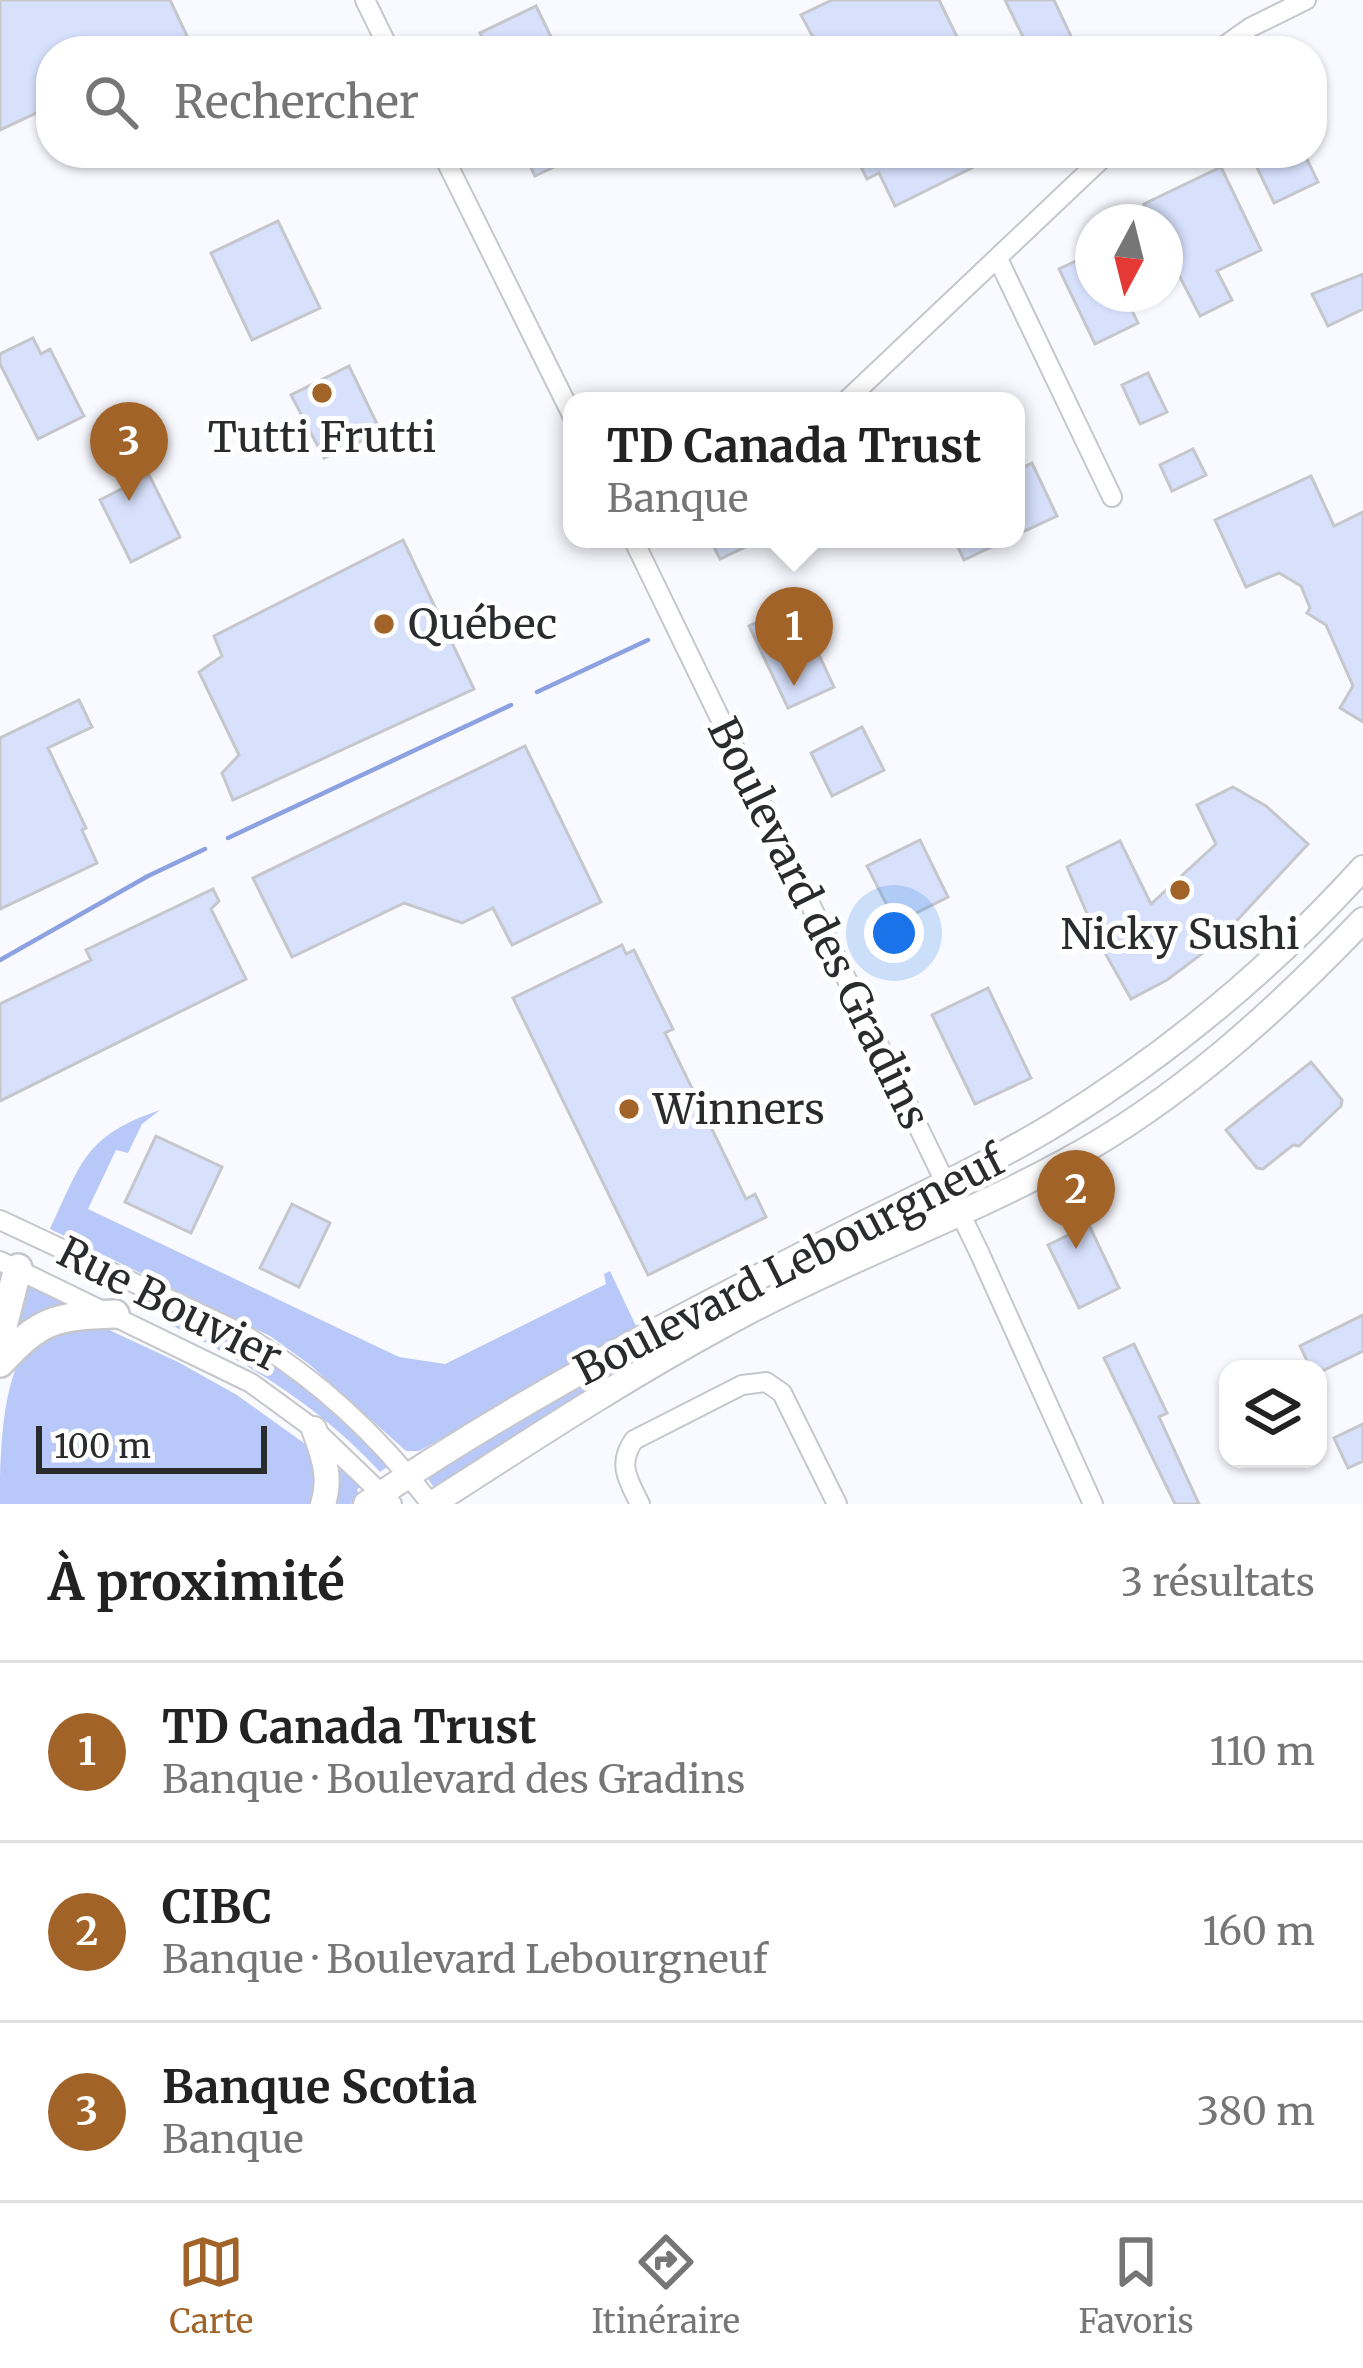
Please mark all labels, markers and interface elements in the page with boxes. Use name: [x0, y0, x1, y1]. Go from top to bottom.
search box: [36, 36, 1327, 168]
icon: search: [78, 69, 144, 135]
text: Rechercher: [174, 74, 419, 130]
north arrow: [1075, 204, 1183, 312]
marker: Tutti Frutti: [309, 380, 335, 406]
popup: [563, 392, 1025, 548]
pin: 3: [90, 402, 168, 501]
place label: Tutti Frutti: [208, 411, 436, 463]
text: TD Canada Trust: [607, 418, 981, 474]
text: Banque: [607, 474, 748, 523]
pin: 1: [755, 587, 833, 686]
place label: Québec: [408, 598, 557, 650]
marker: Québec: [371, 611, 397, 637]
street label: Boulevard des Gradins: [697, 709, 941, 1137]
marker: Nicky Sushi: [1167, 877, 1193, 903]
your location: [864, 903, 924, 963]
place label: Nicky Sushi: [1060, 908, 1300, 960]
place label: Winners: [652, 1083, 825, 1135]
marker: Winners: [616, 1096, 642, 1122]
street label: Boulevard Lebourgneuf: [566, 1133, 1015, 1397]
pin: 2: [1037, 1150, 1115, 1249]
street label: Rue Bouvier: [49, 1225, 291, 1383]
map controls: [1219, 1360, 1327, 1468]
button: layers: [1219, 1360, 1327, 1468]
scale bar: [36, 1420, 267, 1473]
text: 100 m: [54, 1426, 151, 1467]
text: À proximité: [48, 1550, 345, 1614]
text: 3 résultats: [1121, 1558, 1315, 1607]
text: TD Canada Trust: [162, 1699, 537, 1755]
text: 1: [78, 1727, 96, 1776]
text: 110 m: [1210, 1727, 1315, 1776]
text: Banque · Boulevard des Gradins: [162, 1755, 745, 1804]
text: CIBC: [162, 1879, 272, 1935]
text: 2: [76, 1907, 98, 1956]
text: 160 m: [1202, 1907, 1315, 1956]
text: Banque · Boulevard Lebourgneuf: [162, 1935, 768, 1984]
text: Banque Scotia: [162, 2059, 477, 2115]
text: 3: [76, 2087, 98, 2136]
text: 380 m: [1197, 2087, 1315, 2136]
text: Banque: [162, 2115, 304, 2164]
tab: Carte: [169, 2229, 253, 2342]
tab: Itinéraire: [592, 2229, 740, 2342]
tab: Favoris: [1078, 2229, 1194, 2342]

